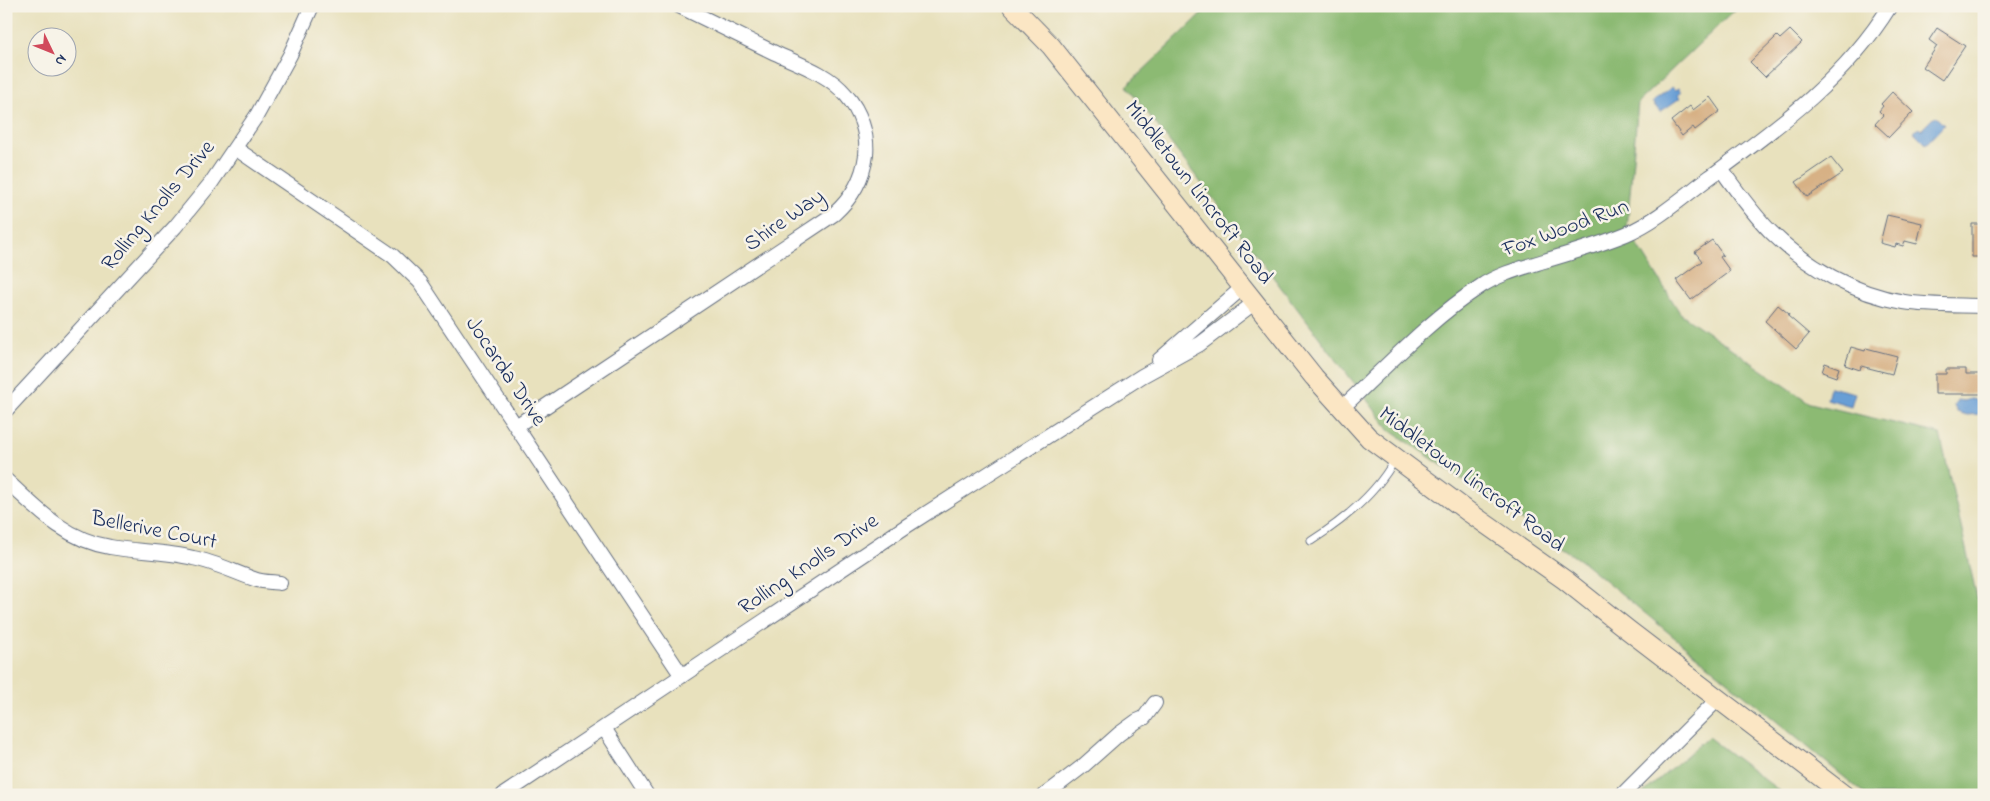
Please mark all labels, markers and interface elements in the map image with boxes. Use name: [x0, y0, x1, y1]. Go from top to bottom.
north arrow: [28, 28, 78, 78]
text: N: [50, 49, 71, 70]
street label: Middletown Lincroft Road: [1116, 94, 1280, 292]
street label: Rolling Knolls Drive: [94, 133, 224, 279]
street label: Shire Way: [738, 182, 832, 261]
street label: Fox Wood Run: [1497, 191, 1634, 267]
street label: Jocarda Drive: [456, 311, 554, 433]
street label: Middletown Lincroft Road: [1371, 399, 1571, 561]
street label: Bellerive Court: [87, 503, 220, 559]
street label: Rolling Knolls Drive: [733, 506, 886, 625]

